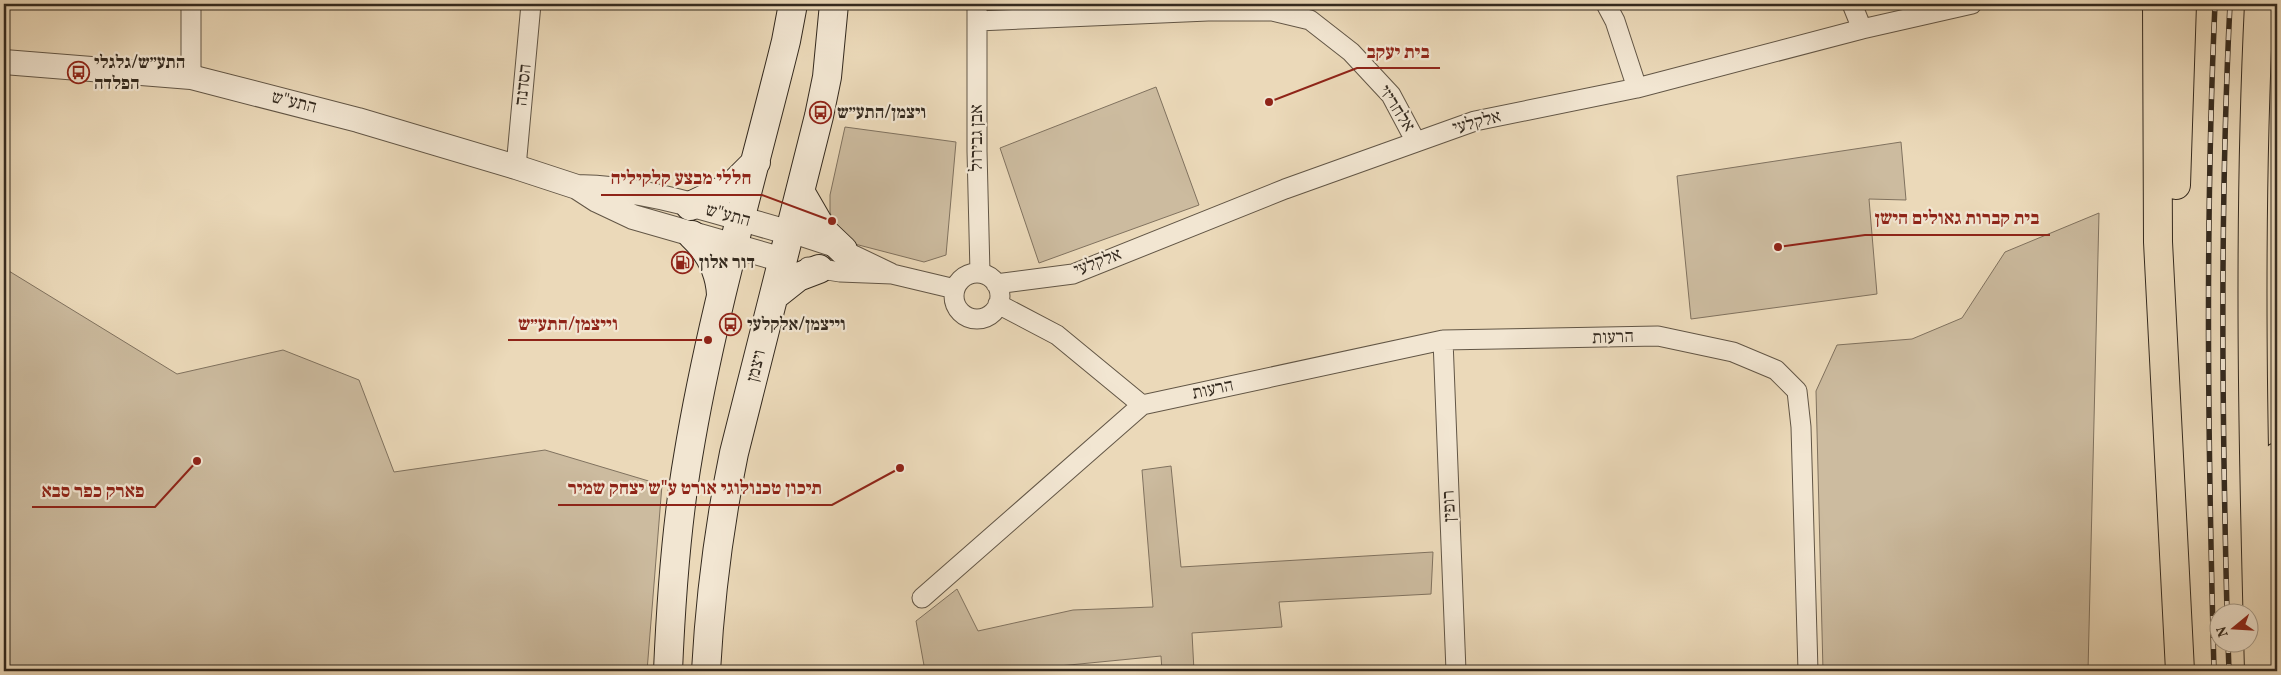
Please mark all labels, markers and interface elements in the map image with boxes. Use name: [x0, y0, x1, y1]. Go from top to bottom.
callout: בית יעקב: [1357, 34, 1440, 68]
text: בית יעקב: [1366, 40, 1430, 66]
place label: התע״ש/גלגלי הפלדה: [94, 51, 185, 97]
bus stop icon: התע״ש/גלגלי הפלדה: [66, 61, 90, 85]
street label: הסדנה: [509, 63, 539, 107]
street label: אלחריזי: [1372, 81, 1420, 137]
street label: התע"ש: [269, 85, 319, 121]
bus stop icon: ויצמן/התע״ש: [809, 101, 833, 125]
place label: ויצמן/התע״ש: [837, 101, 926, 126]
street label: אבן גבירול: [965, 104, 990, 172]
street label: אלקלעי: [1450, 105, 1504, 141]
callout: חללי מבצע קלקיליה: [601, 161, 762, 195]
text: חללי מבצע קלקיליה: [610, 166, 752, 192]
street label: התע"ש: [703, 198, 753, 234]
callout: בית קברות גאולים הישן: [1865, 201, 2050, 235]
text: בית קברות גאולים הישן: [1875, 206, 2039, 232]
street label: אלקלעי: [1070, 242, 1126, 284]
fuel station icon: דור אלון: [671, 251, 695, 275]
place label: דור אלון: [699, 251, 755, 276]
callout: וייצמן/התע״ש: [508, 306, 628, 340]
text: וייצמן/התע״ש: [518, 312, 618, 338]
bus stop icon: וייצמן/אלקלעי: [719, 313, 743, 337]
place label: וייצמן/אלקלעי: [747, 313, 846, 338]
street label: הרעות: [1592, 325, 1634, 351]
street label: ויצמן: [741, 347, 773, 385]
street label: הרעות: [1190, 373, 1236, 407]
callout: תיכון טכנולוגי אורט ע"ש יצחק שמיר: [558, 471, 832, 505]
callout: פארק כפר סבא: [32, 473, 155, 507]
text: תיכון טכנולוגי אורט ע"ש יצחק שמיר: [568, 476, 822, 502]
text: פארק כפר סבא: [42, 479, 144, 505]
street label: רופין: [1437, 490, 1463, 522]
north arrow: [2208, 602, 2258, 652]
text: N: [2212, 624, 2234, 639]

